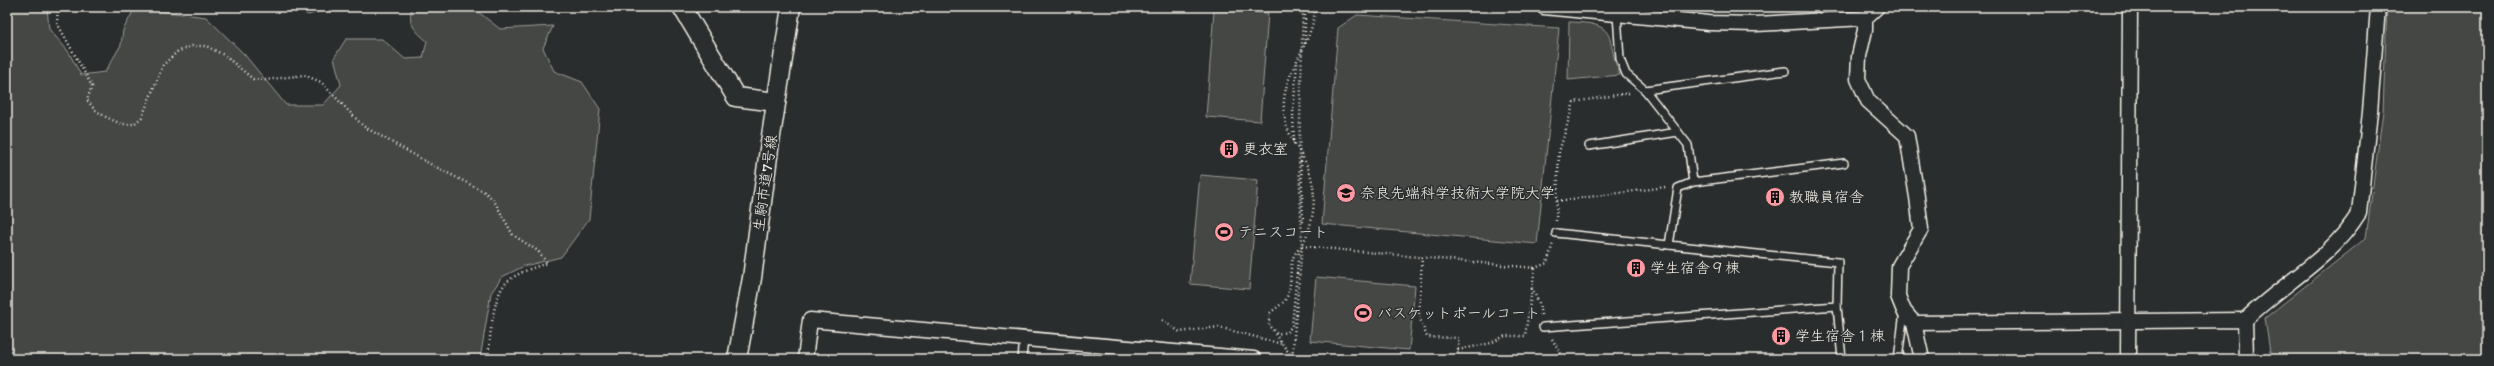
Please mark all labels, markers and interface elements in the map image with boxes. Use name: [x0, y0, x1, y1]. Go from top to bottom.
street label: 生駒市道7号線: [749, 133, 781, 233]
building icon: 更衣室: [1218, 138, 1240, 160]
place label: 更衣室: [1243, 140, 1288, 158]
school or university icon: 奈良先端科学技術大学院大学: [1335, 182, 1357, 204]
place label: 奈良先端科学技術大学院大学: [1360, 184, 1555, 202]
building icon: 教職員宿舎: [1764, 186, 1786, 208]
place label: 教職員宿舎: [1789, 188, 1864, 206]
sports icon: テニスコート: [1213, 221, 1235, 243]
place label: テニスコート: [1238, 223, 1328, 241]
building icon: 学生宿舎９棟: [1625, 257, 1647, 279]
place label: 学生宿舎９棟: [1650, 259, 1740, 277]
sports icon: バスケットボールコート: [1352, 302, 1374, 324]
place label: バスケットボールコート: [1377, 304, 1541, 322]
building icon: 学生宿舎１棟: [1770, 325, 1792, 347]
place label: 学生宿舎１棟: [1795, 327, 1885, 345]

